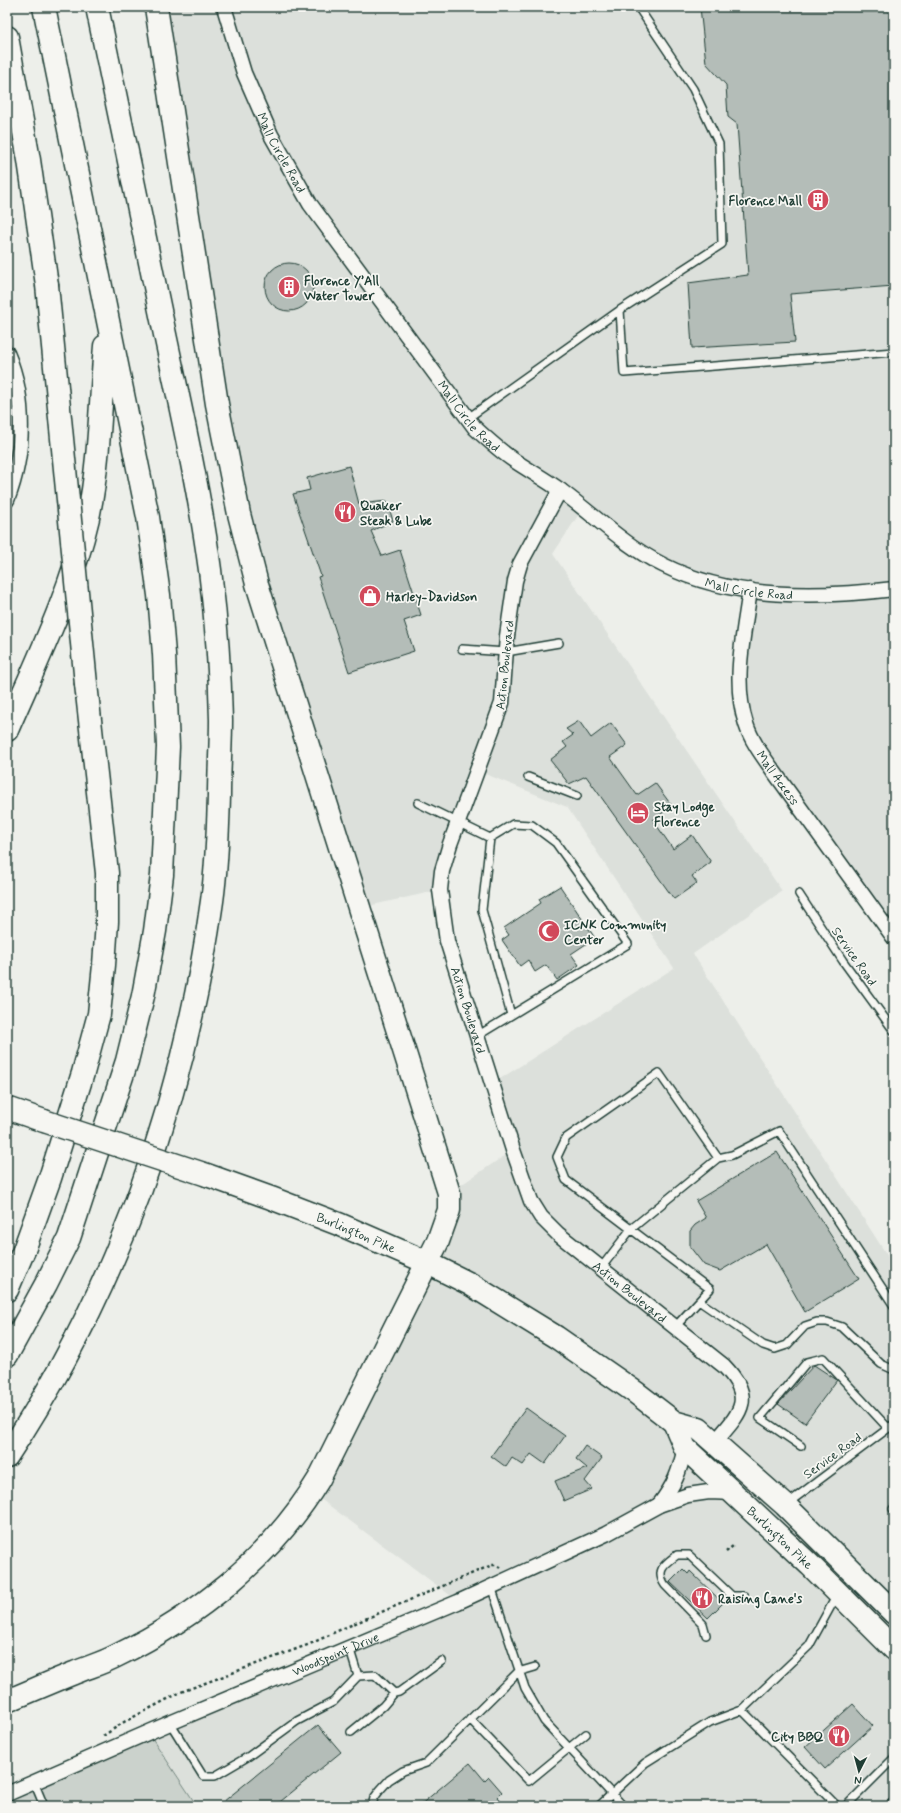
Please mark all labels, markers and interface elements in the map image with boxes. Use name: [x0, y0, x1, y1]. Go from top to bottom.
street label: Mall Circle Road: [252, 110, 309, 196]
building icon: Florence Mall: [805, 187, 831, 213]
place label: Florence Mall: [729, 193, 803, 210]
place label: Florence Y’All Water Tower: [303, 273, 380, 305]
building icon: Florence Y’All Water Tower: [276, 274, 302, 300]
street label: Mall Circle Road: [433, 378, 503, 456]
place label: Quaker Steak & Lube: [360, 498, 432, 530]
restaurant icon: Quaker Steak & Lube: [332, 499, 358, 525]
street label: Mall Circle Road: [703, 575, 793, 604]
shop icon: Harley-Davidson: [357, 583, 383, 609]
place label: Harley-Davidson: [386, 589, 477, 606]
street label: Action Boulevard: [492, 619, 519, 711]
street label: Mall Access: [752, 748, 803, 809]
place label: Stay Lodge Florence: [654, 799, 715, 831]
hotel icon: Stay Lodge Florence: [625, 800, 651, 826]
place label: ICNK Community Center: [564, 917, 666, 949]
mosque icon: ICNK Community Center: [536, 918, 562, 944]
street label: Service Road: [827, 924, 880, 990]
street label: Action Boulevard: [446, 965, 489, 1056]
street label: Burlington Pike: [314, 1209, 398, 1258]
street label: Action Boulevard: [589, 1258, 670, 1327]
street label: Service Road: [800, 1429, 866, 1483]
street label: Burlington Pike: [743, 1503, 816, 1574]
restaurant icon: Raising Cane's: [689, 1585, 715, 1611]
place label: Raising Cane's: [718, 1591, 803, 1609]
street label: Woodspoint Drive: [290, 1629, 382, 1681]
restaurant icon: City BBQ: [826, 1723, 852, 1749]
place label: City BBQ: [771, 1729, 824, 1746]
north arrow: [839, 1751, 879, 1791]
text: N: [854, 1773, 862, 1787]

